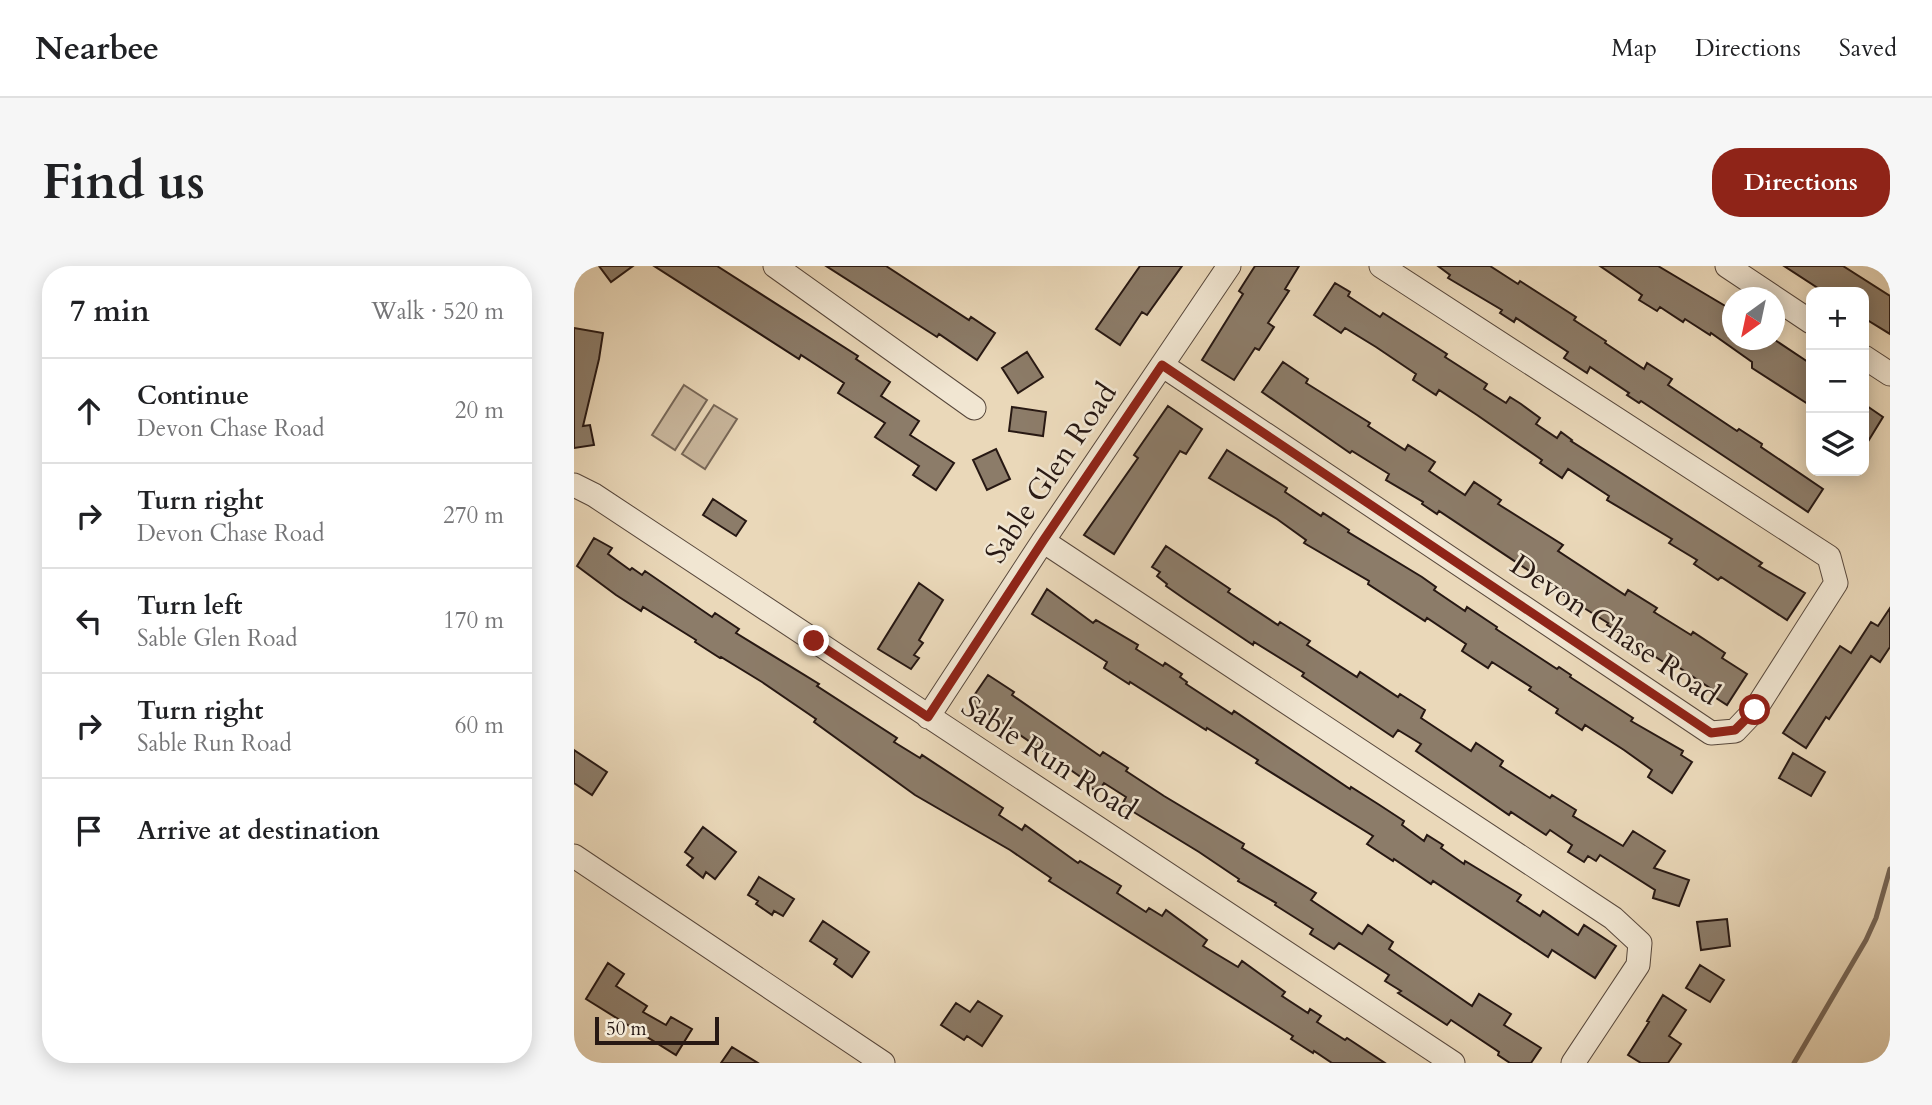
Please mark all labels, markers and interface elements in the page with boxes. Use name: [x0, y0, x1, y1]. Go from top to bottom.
text: Nearbee: [35, 26, 159, 71]
text: Map: [1611, 32, 1657, 65]
text: Directions: [1695, 32, 1801, 65]
text: Saved: [1839, 32, 1897, 65]
button: Directions: [1712, 148, 1890, 217]
text: Find us: [42, 149, 205, 216]
north arrow: [1722, 287, 1785, 350]
map controls: [1806, 287, 1869, 476]
button: +: [1806, 287, 1869, 350]
text: 7 min: [70, 291, 150, 332]
text: Walk · 520 m: [371, 296, 504, 327]
button: −: [1806, 350, 1869, 413]
street label: Sable Glen Road: [975, 375, 1127, 571]
text: Continue: [137, 378, 249, 413]
icon: ahead: [70, 392, 108, 430]
text: 20 m: [455, 395, 504, 426]
text: Devon Chase Road: [137, 413, 324, 444]
button: layers: [1806, 413, 1869, 476]
text: Turn right: [137, 483, 264, 518]
icon: right: [70, 497, 108, 535]
text: 270 m: [443, 500, 504, 531]
text: Devon Chase Road: [137, 518, 324, 549]
street label: Devon Chase Road: [1502, 545, 1728, 715]
text: Turn left: [137, 588, 242, 623]
icon: left: [70, 602, 108, 640]
text: 170 m: [443, 605, 504, 636]
text: Sable Glen Road: [137, 623, 298, 654]
route end: [798, 625, 829, 656]
street label: Sable Run Road: [953, 686, 1145, 830]
text: Turn right: [137, 693, 264, 728]
route start: [1739, 694, 1770, 725]
icon: right: [70, 707, 108, 745]
text: 60 m: [455, 710, 504, 741]
text: Sable Run Road: [137, 728, 292, 759]
icon: arrive: [70, 812, 108, 850]
text: Arrive at destination: [137, 813, 380, 848]
scale bar: [595, 1014, 719, 1046]
text: 50 m: [606, 1016, 647, 1042]

